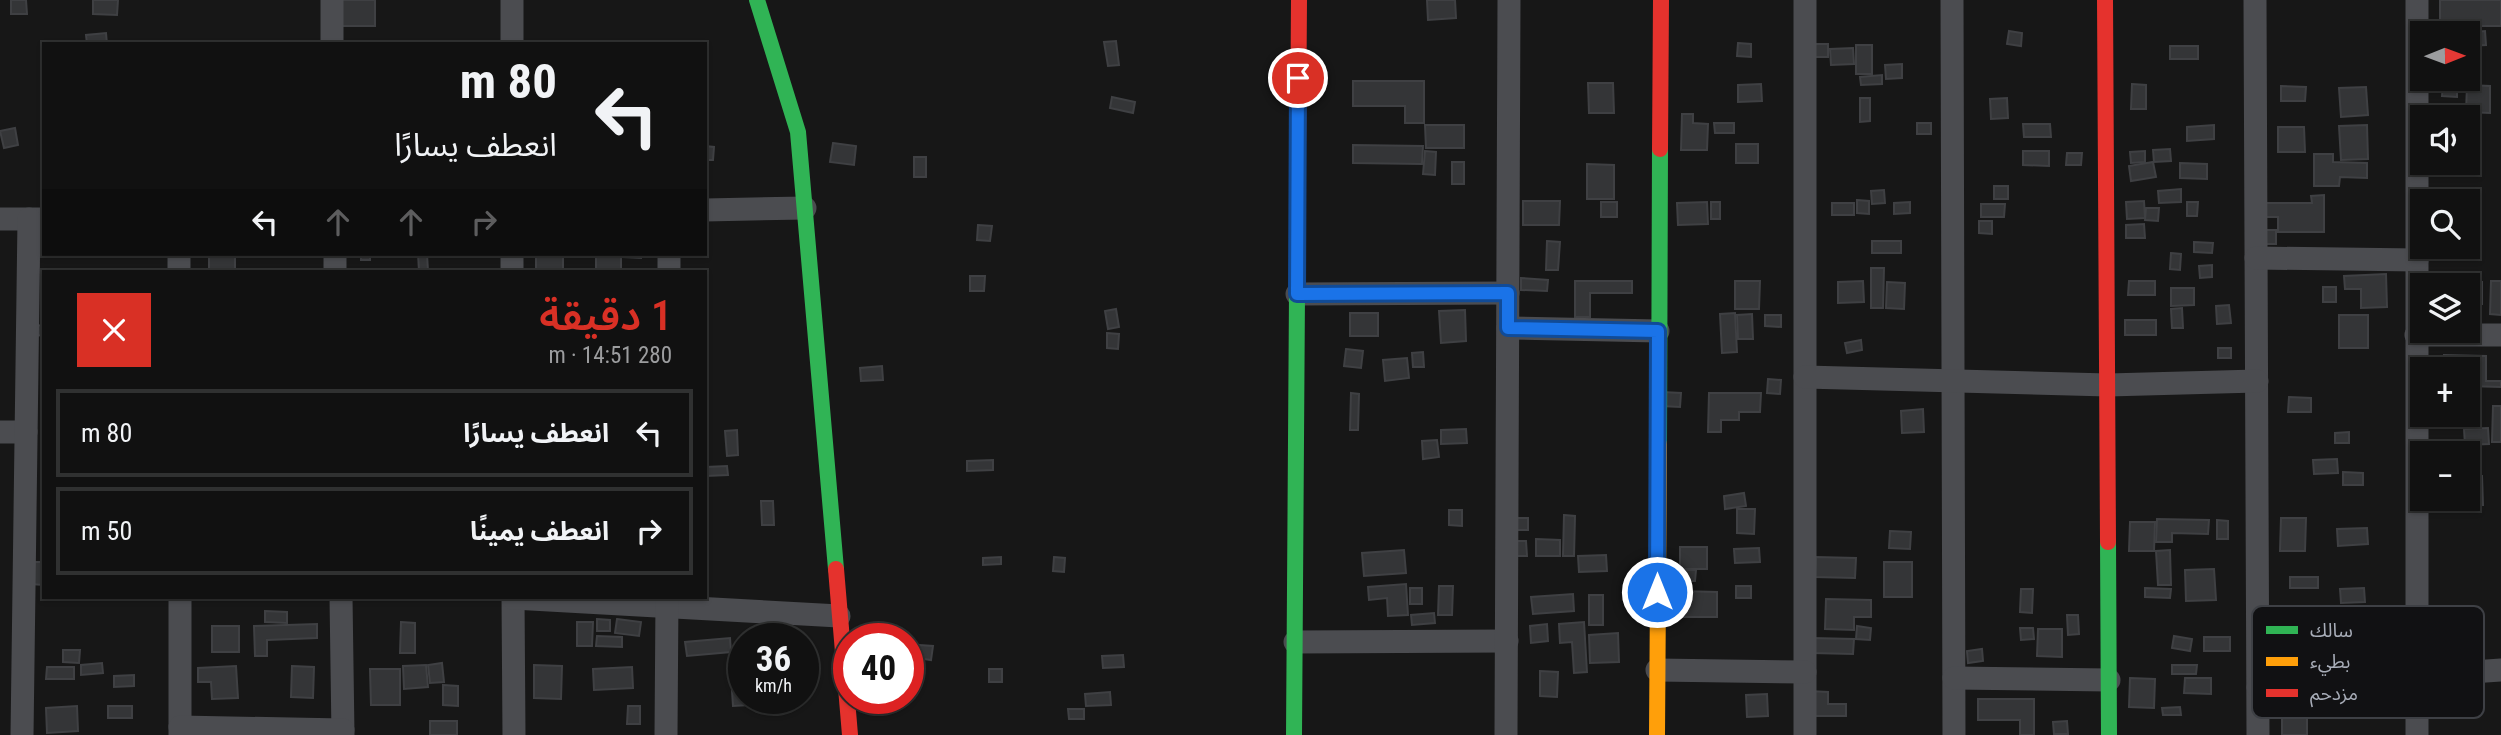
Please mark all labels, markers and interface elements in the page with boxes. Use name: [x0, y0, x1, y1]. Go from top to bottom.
north arrow: [2410, 21, 2480, 91]
map controls: [2410, 21, 2480, 511]
pin: [1268, 48, 1328, 108]
text: 80 m: [460, 53, 557, 110]
icon: arrive: [1279, 59, 1317, 97]
icon: left: [581, 70, 672, 161]
button: sound: [2410, 105, 2480, 175]
text: انعطف يسارًا: [394, 126, 557, 164]
button: search: [2410, 189, 2480, 259]
icon: left: [246, 203, 284, 241]
icon: ahead: [319, 203, 357, 241]
icon: ahead: [392, 203, 430, 241]
icon: right: [465, 203, 503, 241]
button: layers: [2410, 273, 2480, 343]
text: 1 دقيقة: [539, 291, 672, 340]
button: close: [77, 293, 151, 367]
text: 280 m · 14:51: [548, 342, 672, 369]
button: +: [2410, 357, 2480, 427]
icon: left: [630, 414, 668, 452]
text: 80 m: [81, 418, 132, 448]
text: انعطف يسارًا: [463, 418, 609, 448]
button: −: [2410, 441, 2480, 511]
icon: right: [630, 512, 668, 550]
text: 50 m: [81, 516, 132, 546]
text: انعطف يمينًا: [470, 516, 609, 546]
position arrow: [1620, 555, 1694, 629]
legend: [2252, 606, 2484, 718]
text: سالك: [2310, 619, 2353, 642]
speed limit sign: 40: [833, 623, 924, 714]
text: 36: [756, 639, 791, 680]
text: بطيء: [2310, 650, 2350, 676]
text: km/h: [755, 675, 792, 696]
text: مزدحم: [2310, 682, 2358, 708]

